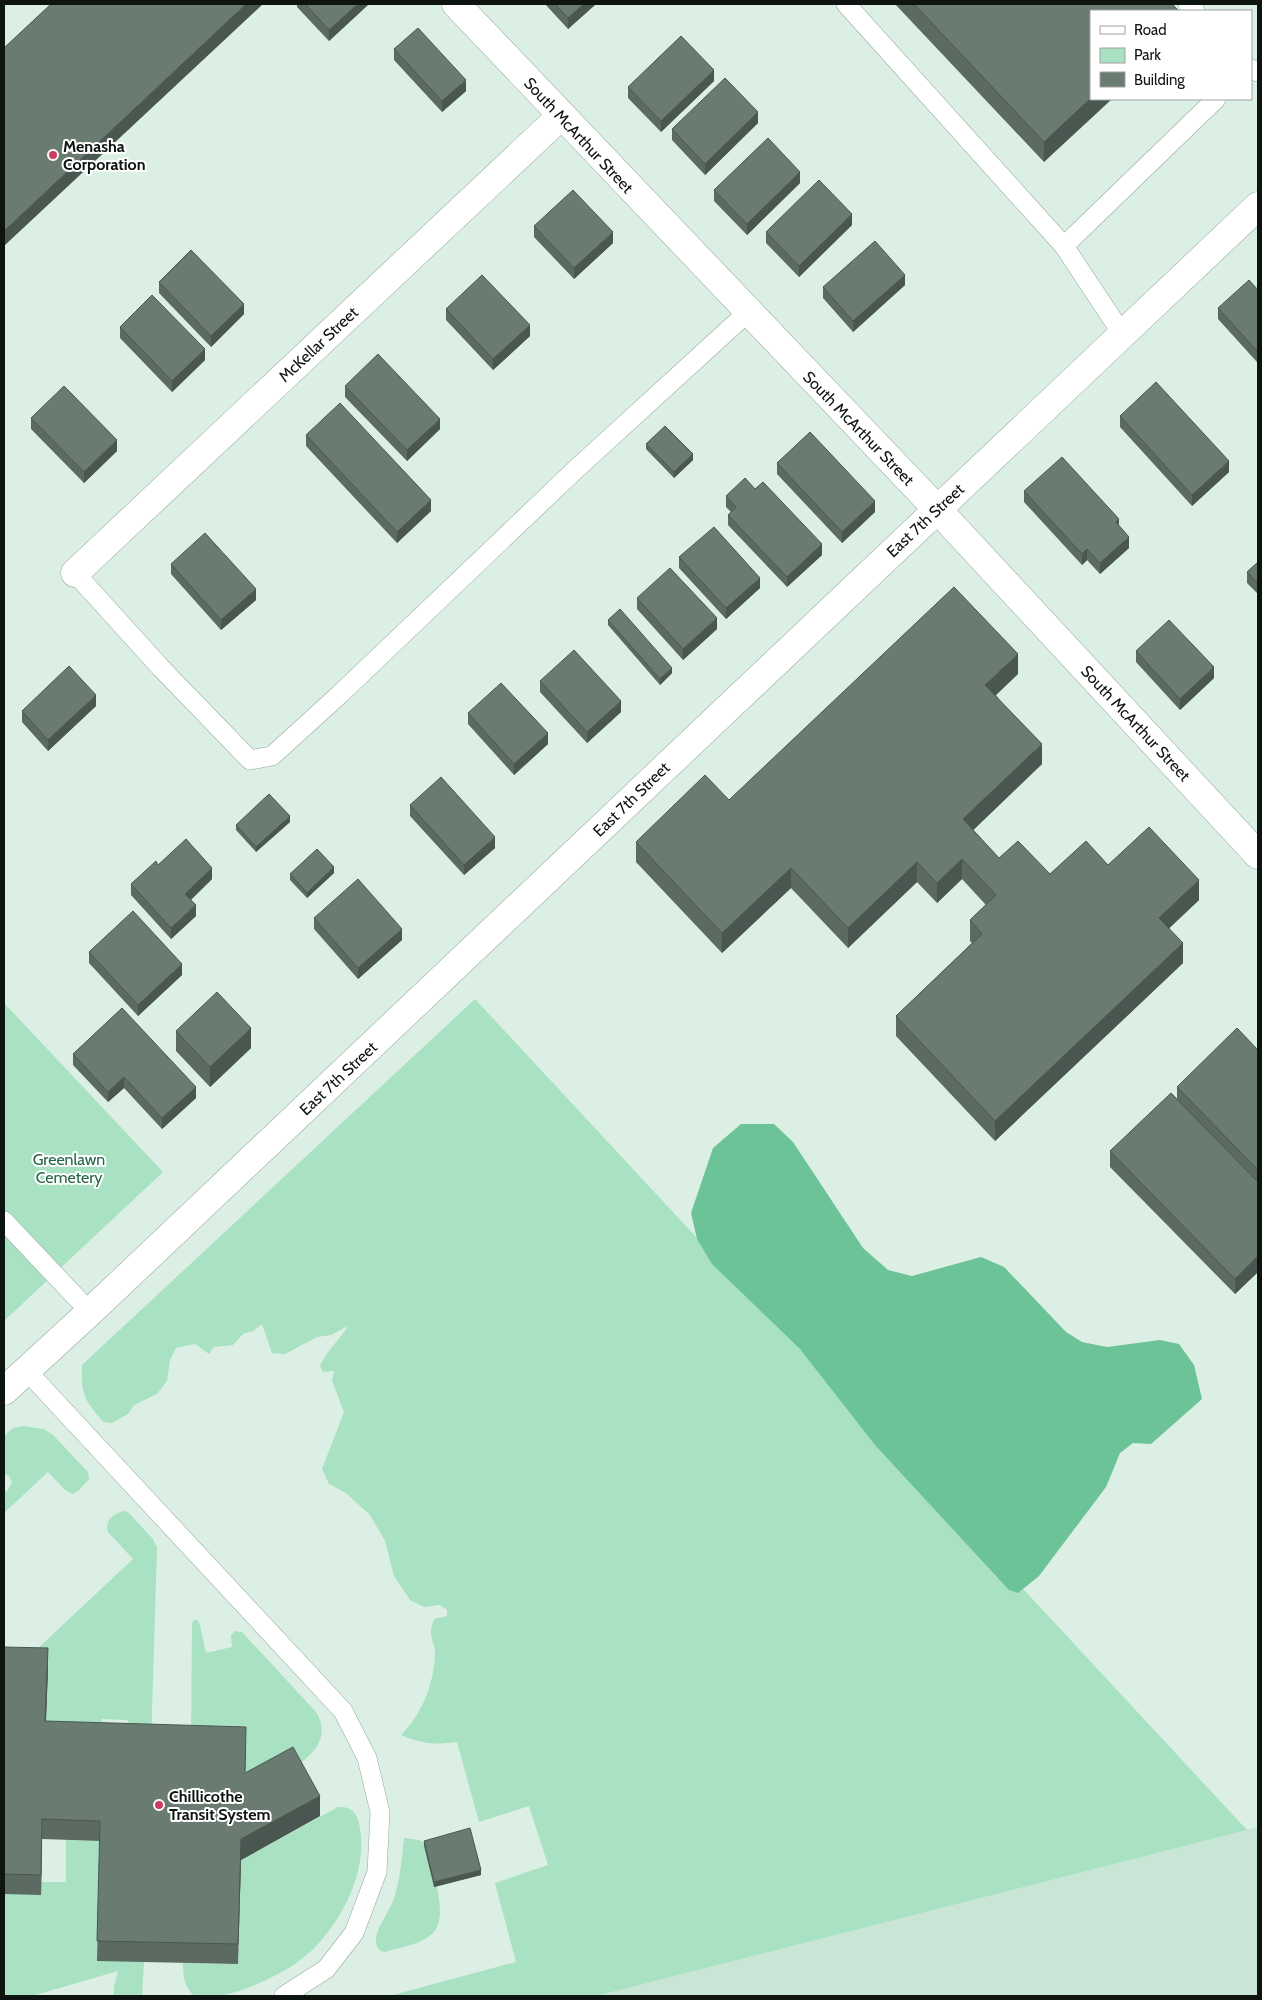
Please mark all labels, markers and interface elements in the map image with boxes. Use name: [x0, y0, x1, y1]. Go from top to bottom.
legend: [1090, 10, 1252, 100]
text: Road: [1134, 21, 1167, 39]
text: Park: [1134, 46, 1161, 64]
text: Building: [1134, 71, 1185, 89]
street label: South McArthur Street: [520, 74, 638, 198]
place label: Menasha Corporation: [63, 137, 146, 174]
marker: Menasha Corporation: [47, 149, 59, 161]
street label: McKellar Street: [275, 302, 362, 386]
street label: South McArthur Street: [799, 367, 918, 490]
street label: East 7th Street: [883, 479, 968, 561]
street label: South McArthur Street: [1077, 662, 1195, 786]
street label: East 7th Street: [589, 758, 674, 841]
street label: East 7th Street: [296, 1037, 381, 1119]
park label: Greenlawn Cemetery: [33, 1150, 105, 1187]
place label: Chillicothe Transit System: [169, 1787, 270, 1824]
marker: Chillicothe Transit System: [153, 1799, 165, 1811]

